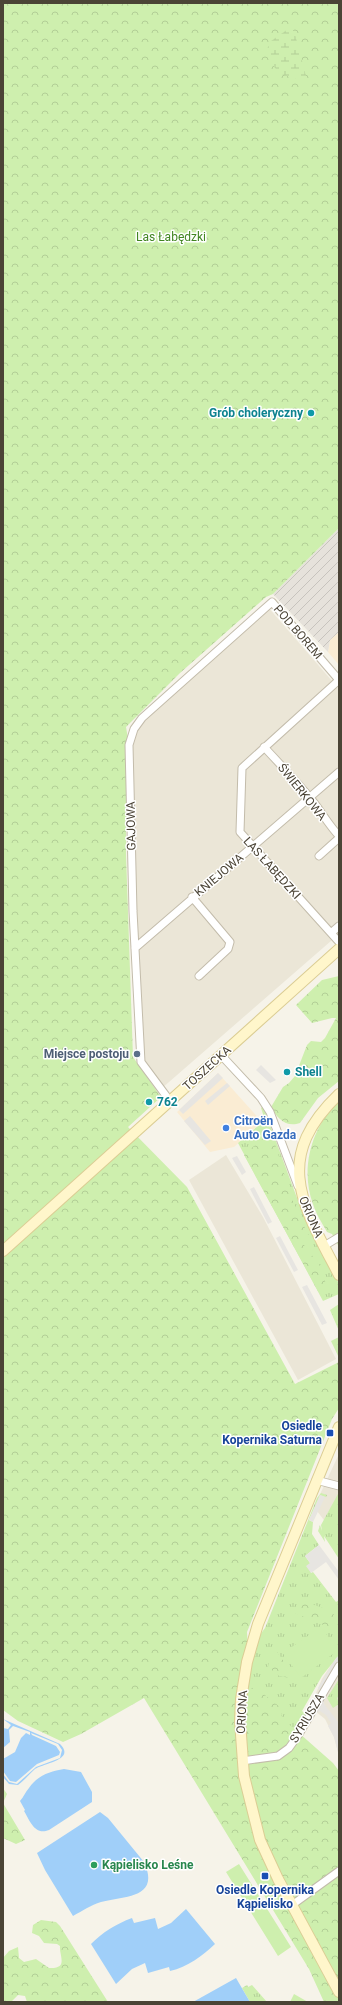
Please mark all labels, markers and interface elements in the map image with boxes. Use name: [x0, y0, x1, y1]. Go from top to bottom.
park label: Las Łabędzki: [136, 230, 206, 244]
place label: Grób choleryczny: [209, 406, 304, 420]
marker: Grób choleryczny: [306, 408, 316, 418]
street label: POD BOREM: [271, 602, 325, 662]
street label: ŚWIERKOWA: [275, 760, 330, 823]
street label: GAJOWA: [124, 801, 138, 851]
street label: LAS ŁABĘDZKI: [240, 834, 304, 902]
street label: KNIEJOWA: [192, 850, 246, 899]
street label: TOSZECKA: [180, 1043, 234, 1093]
place label: Miejsce postoju: [44, 1047, 129, 1061]
marker: Miejsce postoju: [132, 1049, 142, 1059]
place label: Shell: [295, 1065, 322, 1079]
marker: Shell: [282, 1067, 292, 1077]
place label: 762: [157, 1095, 178, 1109]
marker: 762: [144, 1097, 154, 1107]
place label: Citroën Auto Gazda: [234, 1114, 297, 1142]
marker: Citroën Auto Gazda: [221, 1123, 231, 1133]
street label: ORIONA: [296, 1194, 326, 1240]
place label: Osiedle Kopernika Saturna: [222, 1419, 323, 1447]
marker: Osiedle Kopernika Saturna: [325, 1428, 335, 1438]
street label: ORIONA: [234, 1690, 250, 1734]
street label: SYRIUSZA: [287, 1691, 327, 1745]
place label: Kąpielisko Leśne: [102, 1858, 194, 1872]
marker: Kąpielisko Leśne: [89, 1860, 99, 1870]
marker: Osiedle Kopernika Kąpielisko: [260, 1871, 270, 1881]
place label: Osiedle Kopernika Kąpielisko: [216, 1883, 315, 1911]

